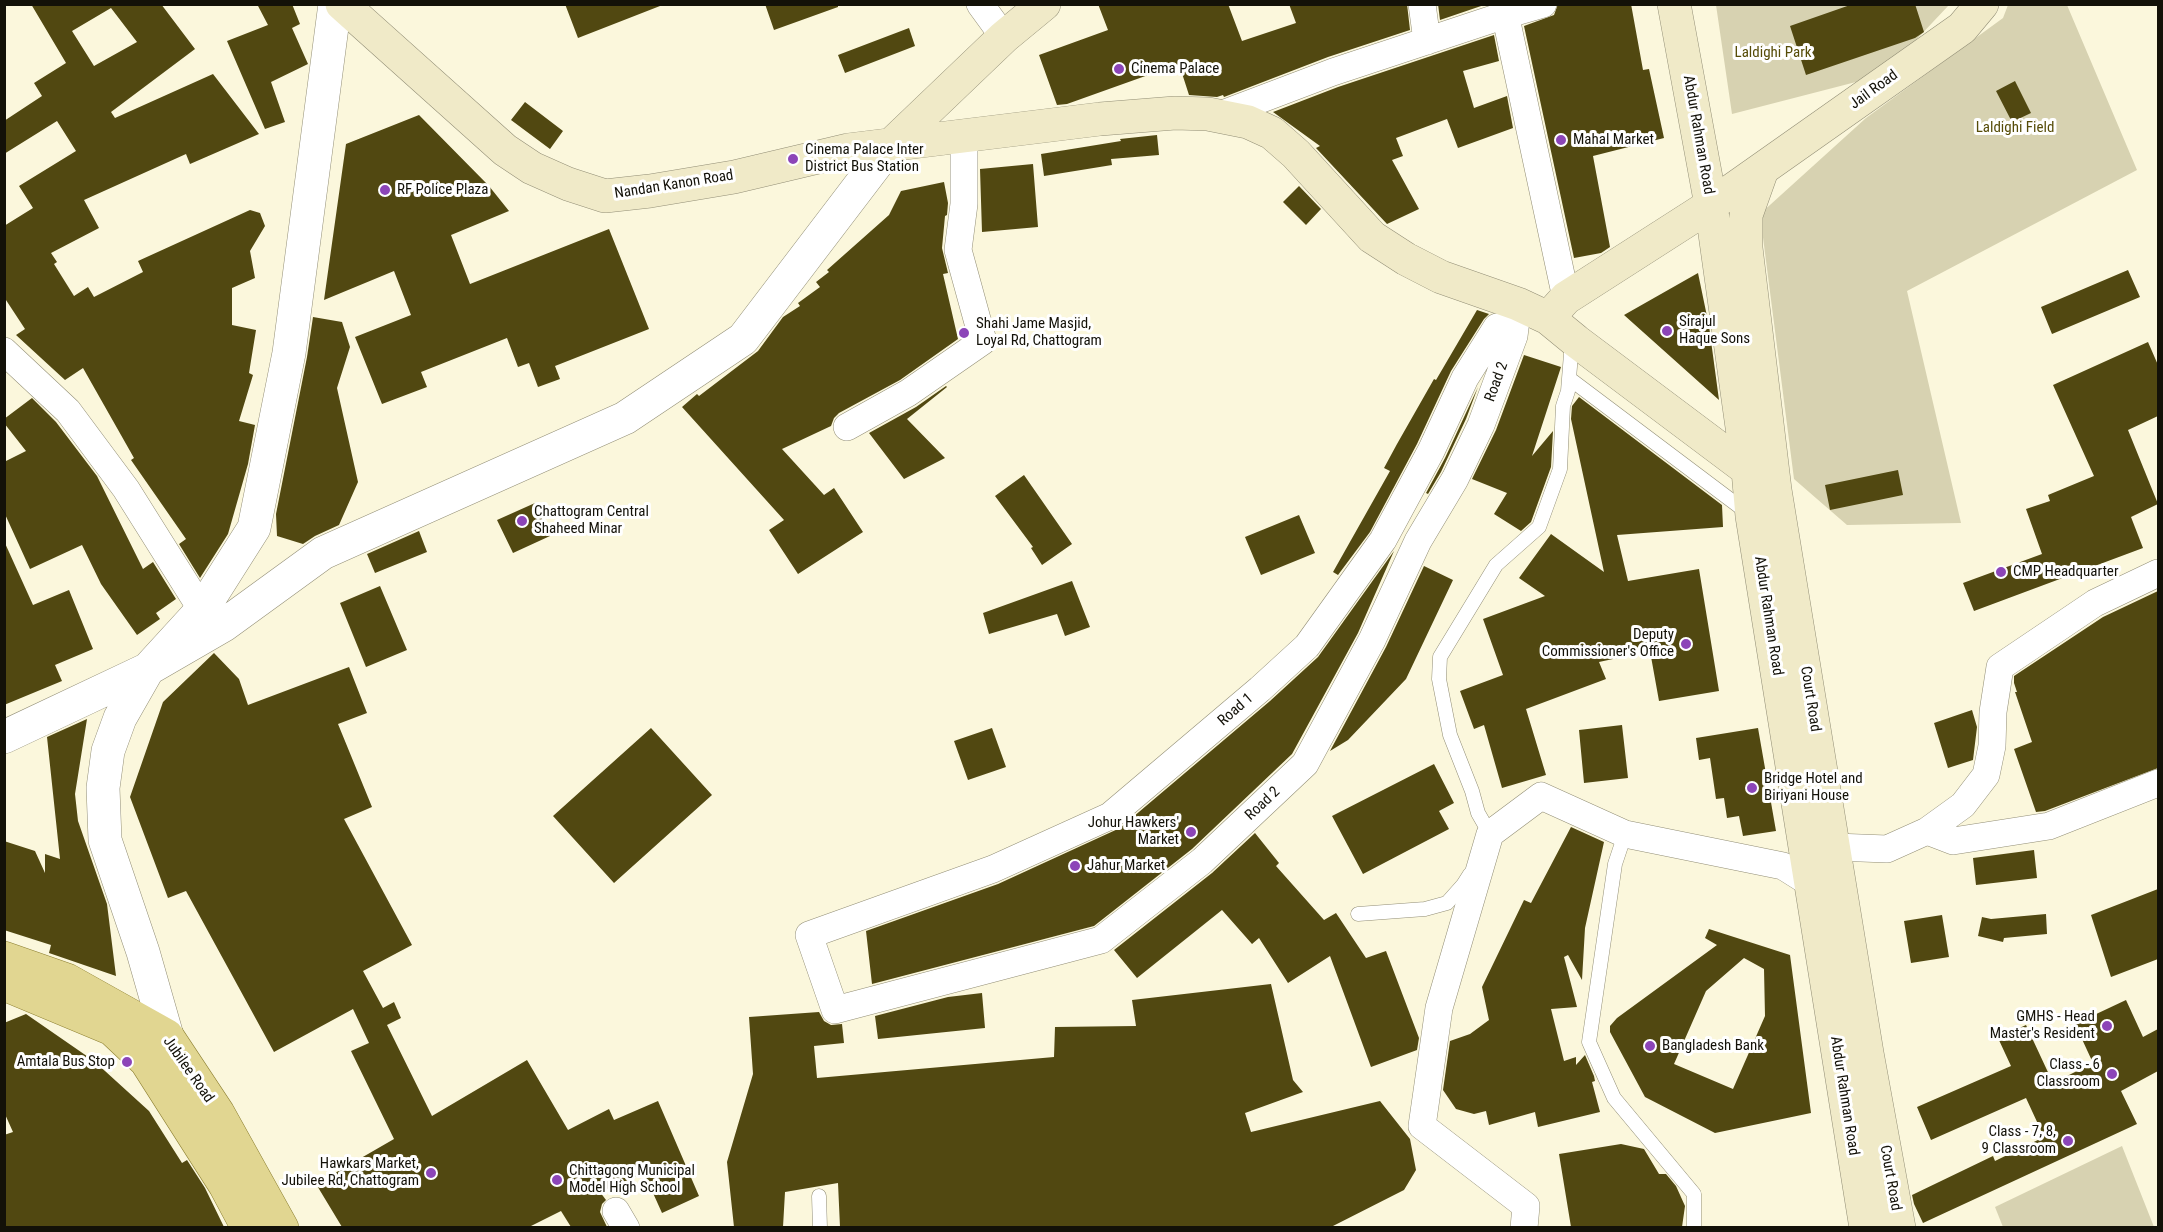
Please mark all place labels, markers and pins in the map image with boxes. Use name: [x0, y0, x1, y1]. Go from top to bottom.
place label: Cinema Palace: [1131, 60, 1219, 78]
marker: Cinema Palace: [1112, 62, 1126, 76]
place label: Mahal Market: [1573, 131, 1654, 149]
marker: Mahal Market: [1554, 133, 1568, 147]
place label: Cinema Palace Inter District Bus Station: [805, 141, 924, 176]
marker: Cinema Palace Inter District Bus Station: [786, 152, 800, 166]
place label: RF Police Plaza: [397, 181, 488, 199]
marker: RF Police Plaza: [378, 183, 392, 197]
place label: Sirajul Haque Sons: [1679, 313, 1750, 348]
place label: Shahi Jame Masjid, Loyal Rd, Chattogram: [976, 315, 1102, 350]
marker: Sirajul Haque Sons: [1660, 324, 1674, 338]
marker: Shahi Jame Masjid, Loyal Rd, Chattogram: [957, 326, 971, 340]
place label: Chattogram Central Shaheed Minar: [534, 503, 649, 538]
marker: Chattogram Central Shaheed Minar: [515, 514, 529, 528]
place label: CMP Headquarter: [2013, 563, 2118, 581]
marker: CMP Headquarter: [1994, 565, 2008, 579]
place label: Deputy Commissioner's Office: [1542, 626, 1674, 661]
marker: Deputy Commissioner's Office: [1679, 637, 1693, 651]
place label: Bridge Hotel and Biriyani House: [1764, 770, 1863, 805]
marker: Bridge Hotel and Biriyani House: [1745, 781, 1759, 795]
place label: Johur Hawkers' Market: [1088, 814, 1179, 849]
marker: Johur Hawkers' Market: [1184, 825, 1198, 839]
place label: Jahur Market: [1087, 857, 1165, 875]
marker: Jahur Market: [1068, 859, 1082, 873]
place label: GMHS - Head Master's Resident: [1990, 1008, 2095, 1043]
marker: GMHS - Head Master's Resident: [2100, 1019, 2114, 1033]
place label: Bangladesh Bank: [1662, 1037, 1764, 1055]
marker: Bangladesh Bank: [1643, 1039, 1657, 1053]
place label: Amtala Bus Stop: [17, 1053, 115, 1071]
marker: Amtala Bus Stop: [120, 1055, 134, 1069]
place label: Class - 6 Classroom: [2036, 1056, 2100, 1091]
marker: Class - 6 Classroom: [2105, 1067, 2119, 1081]
place label: Class - 7, 8, 9 Classroom: [1982, 1123, 2056, 1158]
marker: Class - 7, 8, 9 Classroom: [2061, 1134, 2075, 1148]
place label: Hawkars Market, Jubilee Rd, Chattogram: [282, 1155, 419, 1190]
place label: Chittagong Municipal Model High School: [569, 1162, 695, 1197]
marker: Hawkars Market, Jubilee Rd, Chattogram: [424, 1166, 438, 1180]
marker: Chittagong Municipal Model High School: [550, 1173, 564, 1187]

